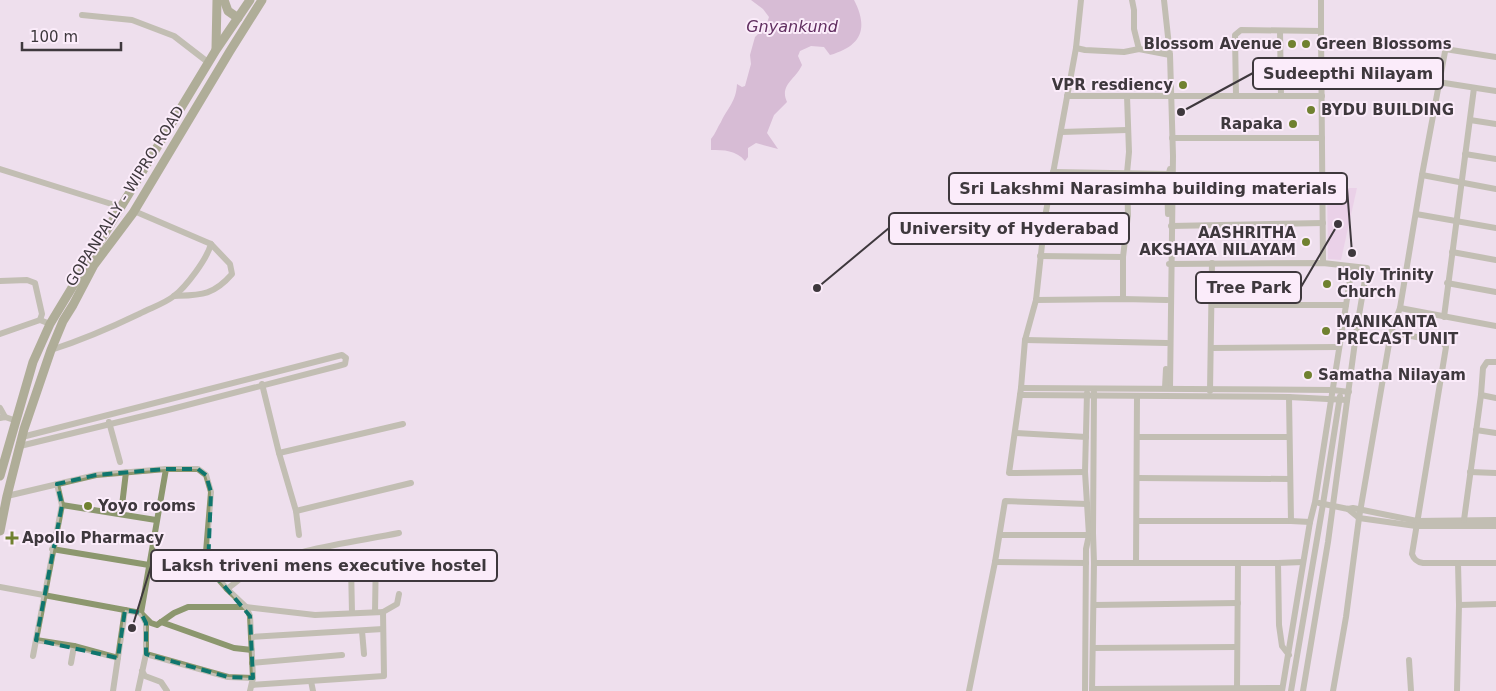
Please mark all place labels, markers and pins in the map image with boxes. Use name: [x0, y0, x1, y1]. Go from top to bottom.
place label: Blossom Avenue: [1144, 35, 1282, 53]
place label: Green Blossoms: [1316, 35, 1452, 53]
marker: Blossom Avenue: [1286, 38, 1298, 50]
marker: Green Blossoms: [1300, 38, 1312, 50]
callout: Sudeepthi Nilayam: [1253, 58, 1443, 89]
place label: VPR resdiency: [1052, 76, 1173, 94]
marker: VPR resdiency: [1177, 79, 1189, 91]
place label: BYDU BUILDING: [1321, 101, 1454, 119]
marker: BYDU BUILDING: [1305, 104, 1317, 116]
place label: Rapaka: [1220, 115, 1283, 133]
marker: Rapaka: [1287, 118, 1299, 130]
callout: Sri Lakshmi Narasimha building materials: [949, 173, 1347, 204]
callout: University of Hyderabad: [889, 213, 1129, 244]
place label: AASHRITHA AKSHAYA NILAYAM: [1139, 224, 1296, 259]
marker: AASHRITHA AKSHAYA NILAYAM: [1300, 236, 1312, 248]
place label: Holy Trinity Church: [1337, 266, 1434, 301]
callout: Tree Park: [1196, 272, 1301, 303]
marker: Holy Trinity Church: [1321, 278, 1333, 290]
place label: MANIKANTA PRECAST UNIT: [1336, 313, 1459, 348]
marker: MANIKANTA PRECAST UNIT: [1320, 325, 1332, 337]
place label: Samatha Nilayam: [1318, 366, 1466, 384]
marker: Samatha Nilayam: [1302, 369, 1314, 381]
place label: Yoyo rooms: [97, 497, 196, 515]
marker: Yoyo rooms: [82, 500, 94, 512]
place label: Apollo Pharmacy: [22, 529, 164, 547]
marker: Apollo Pharmacy: [6, 532, 18, 544]
callout: Laksh triveni mens executive hostel: [151, 550, 497, 581]

